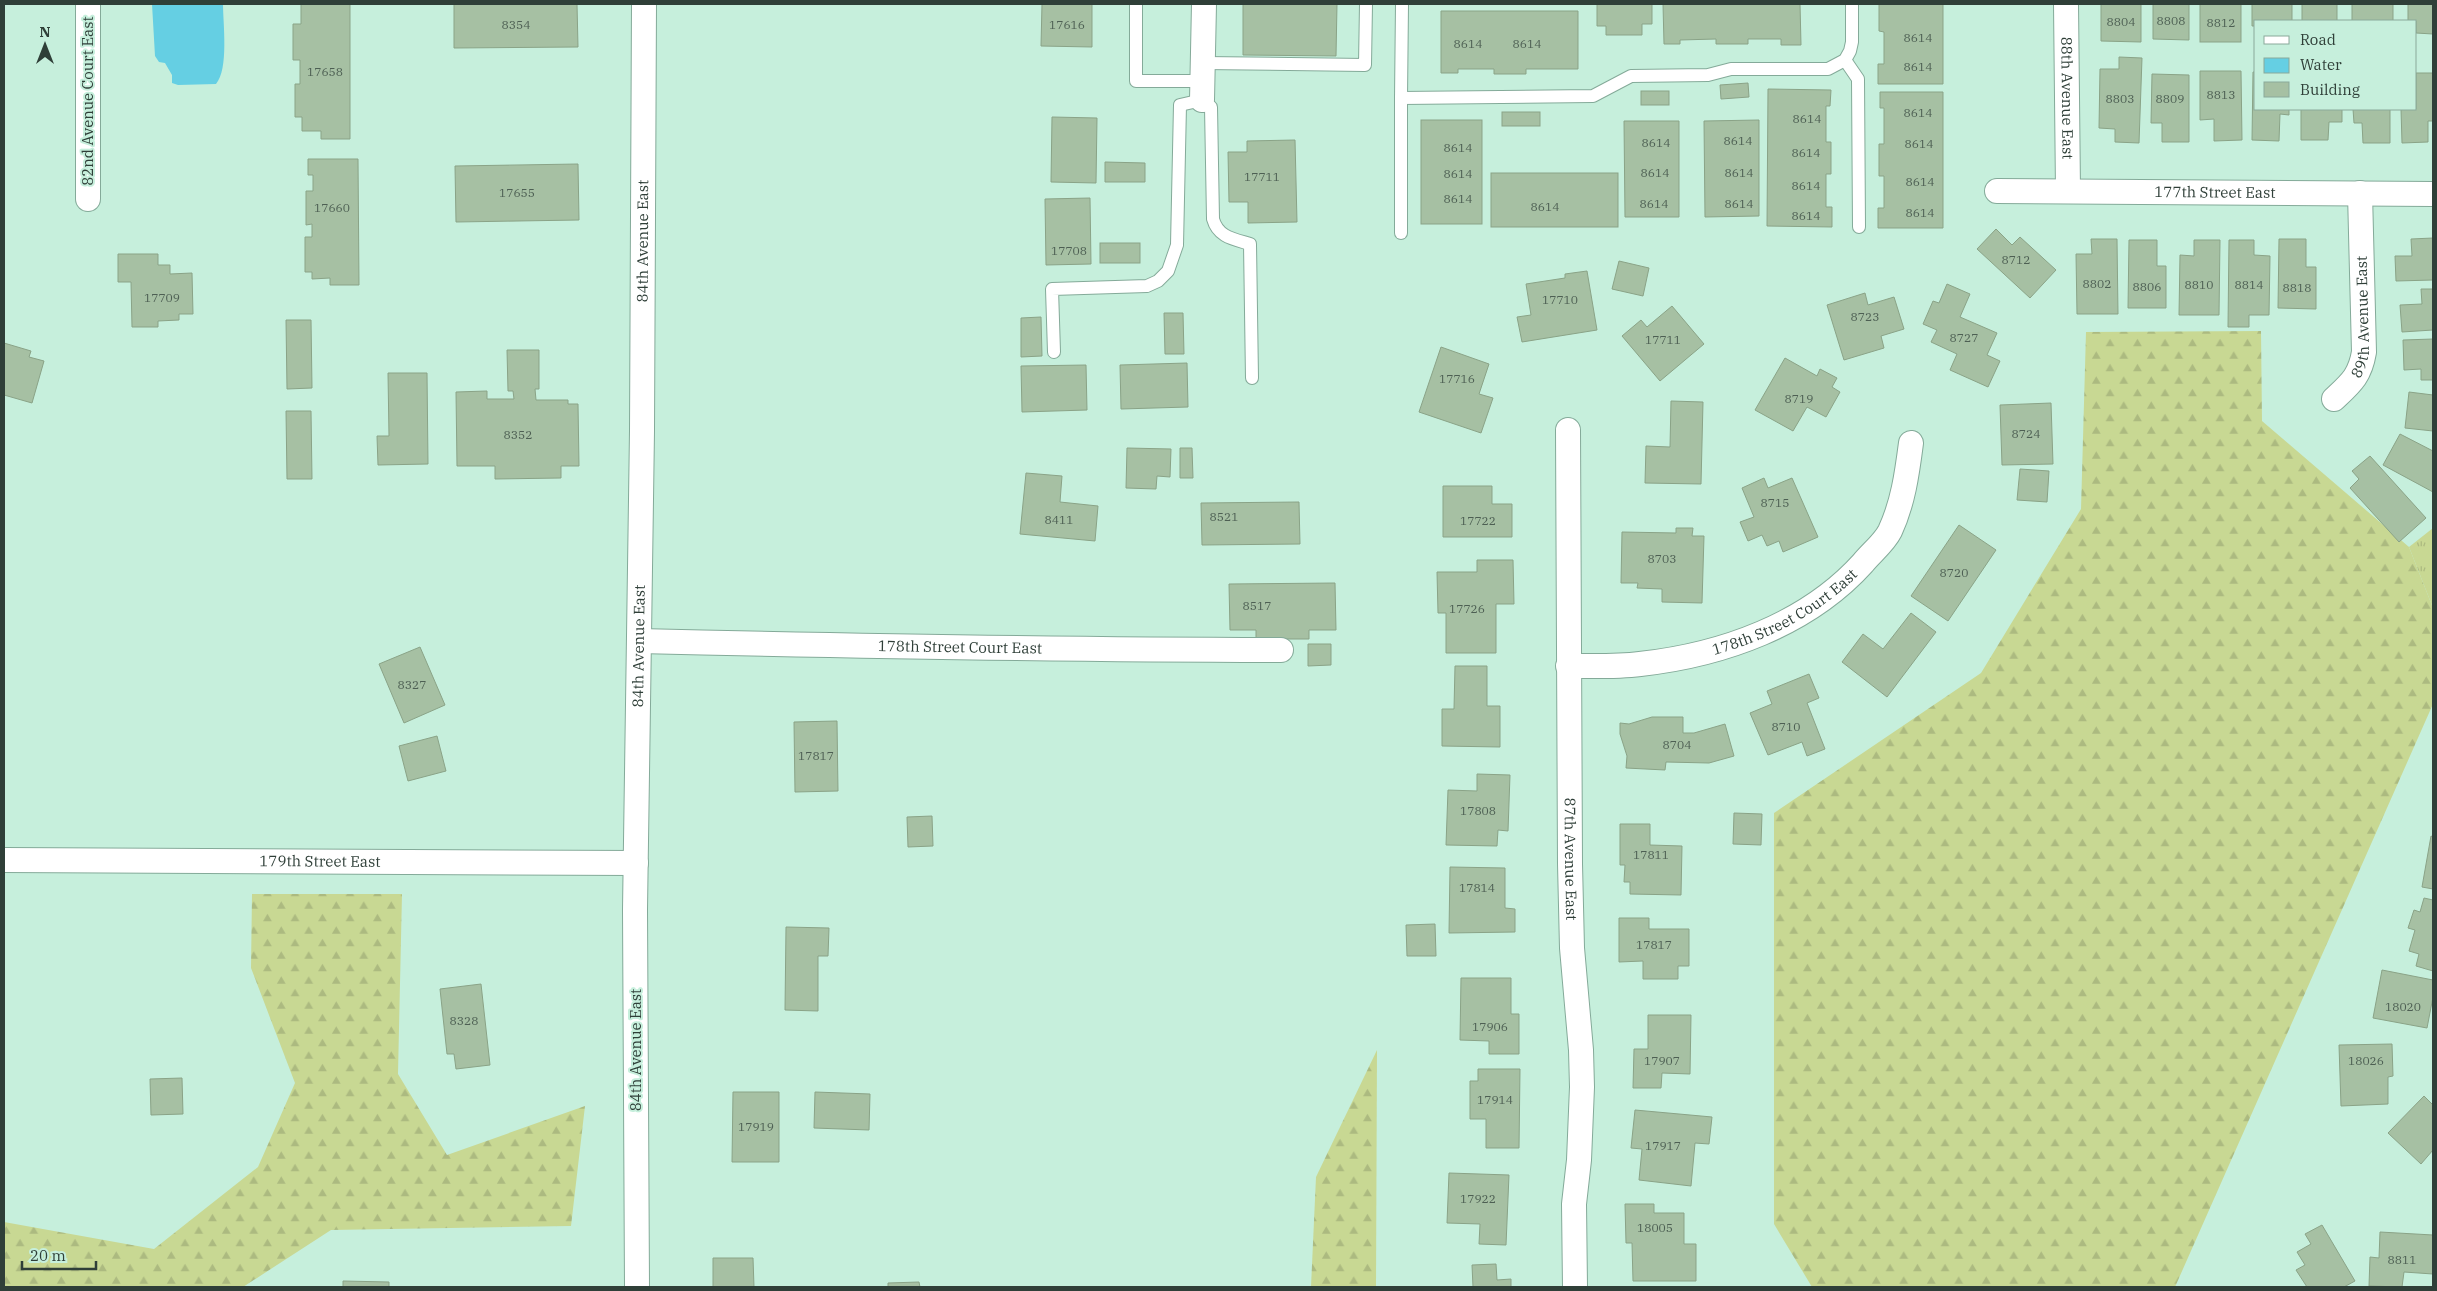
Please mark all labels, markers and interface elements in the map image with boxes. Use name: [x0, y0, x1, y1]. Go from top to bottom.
house number: 8808: [2157, 13, 2185, 28]
house number: 8804: [2107, 14, 2135, 29]
house number: 8812: [2207, 15, 2235, 30]
street label: 82nd Avenue Court East: [78, 16, 97, 186]
house number: 8354: [502, 17, 530, 32]
house number: 17616: [1049, 17, 1085, 32]
north arrow: [20, 20, 70, 70]
legend: [2254, 20, 2417, 110]
text: N: [39, 23, 51, 41]
house number: 8614: [1904, 30, 1932, 45]
text: Road: [2300, 30, 2336, 49]
house number: 8614: [1454, 36, 1482, 51]
house number: 8614: [1513, 36, 1541, 51]
street label: 88th Avenue East: [2057, 36, 2078, 159]
text: Water: [2300, 55, 2342, 74]
house number: 8614: [1904, 59, 1932, 74]
house number: 17658: [307, 64, 343, 79]
text: Building: [2300, 80, 2360, 99]
house number: 8813: [2207, 87, 2235, 102]
house number: 8803: [2106, 91, 2134, 106]
house number: 8809: [2156, 91, 2184, 106]
house number: 8614: [1904, 105, 1932, 120]
house number: 8614: [1793, 111, 1821, 126]
house number: 8614: [1724, 133, 1752, 148]
house number: 8614: [1642, 135, 1670, 150]
house number: 8614: [1905, 136, 1933, 151]
house number: 8614: [1444, 140, 1472, 155]
house number: 8614: [1792, 145, 1820, 160]
house number: 8614: [1641, 165, 1669, 180]
house number: 8614: [1725, 165, 1753, 180]
house number: 8614: [1444, 166, 1472, 181]
house number: 17711: [1244, 169, 1280, 184]
house number: 8614: [1906, 174, 1934, 189]
house number: 8614: [1792, 178, 1820, 193]
street label: 84th Avenue East: [633, 180, 652, 302]
street label: 177th Street East: [2154, 182, 2276, 202]
house number: 17655: [499, 185, 535, 200]
house number: 8614: [1444, 191, 1472, 206]
house number: 8614: [1640, 196, 1668, 211]
house number: 8614: [1725, 196, 1753, 211]
house number: 8614: [1531, 199, 1559, 214]
house number: 17660: [314, 200, 350, 215]
house number: 8614: [1906, 205, 1934, 220]
house number: 8614: [1792, 208, 1820, 223]
house number: 17708: [1051, 243, 1087, 258]
house number: 8712: [2002, 252, 2030, 267]
street label: 89th Avenue East: [2346, 256, 2373, 381]
house number: 8802: [2083, 276, 2111, 291]
house number: 8810: [2185, 277, 2213, 292]
house number: 8814: [2235, 277, 2263, 292]
house number: 8806: [2133, 279, 2161, 294]
house number: 8818: [2283, 280, 2311, 295]
house number: 17709: [144, 290, 180, 305]
house number: 17710: [1542, 292, 1578, 307]
house number: 8723: [1851, 309, 1879, 324]
house number: 8727: [1950, 330, 1978, 345]
house number: 17711: [1645, 332, 1681, 347]
house number: 17716: [1439, 371, 1475, 386]
house number: 8719: [1785, 391, 1813, 406]
house number: 8724: [2012, 426, 2040, 441]
house number: 8352: [504, 427, 532, 442]
house number: 8715: [1761, 495, 1789, 510]
house number: 8521: [1210, 509, 1238, 524]
house number: 8411: [1045, 512, 1073, 527]
house number: 17722: [1460, 513, 1496, 528]
house number: 8703: [1648, 551, 1676, 566]
street label: 178th Street Court East: [1710, 565, 1861, 659]
house number: 8720: [1940, 565, 1968, 580]
street label: 84th Avenue East: [628, 584, 649, 708]
house number: 8517: [1243, 598, 1271, 613]
house number: 17726: [1449, 601, 1485, 616]
street label: 178th Street Court East: [878, 636, 1042, 657]
house number: 8327: [398, 677, 426, 692]
house number: 8710: [1772, 719, 1800, 734]
house number: 8704: [1663, 737, 1691, 752]
house number: 17817: [798, 748, 834, 763]
street label: 87th Avenue East: [1561, 798, 1581, 921]
house number: 17808: [1460, 803, 1496, 818]
house number: 17811: [1633, 847, 1669, 862]
street label: 179th Street East: [259, 851, 381, 871]
house number: 17814: [1459, 880, 1495, 895]
house number: 17817: [1636, 937, 1672, 952]
street label: 84th Avenue East: [626, 989, 645, 1111]
house number: 18020: [2385, 999, 2421, 1014]
house number: 8328: [450, 1013, 478, 1028]
house number: 17906: [1472, 1019, 1508, 1034]
house number: 17907: [1644, 1053, 1680, 1068]
house number: 18026: [2348, 1053, 2384, 1068]
house number: 17914: [1477, 1092, 1513, 1107]
house number: 17919: [738, 1119, 774, 1134]
house number: 17917: [1645, 1138, 1681, 1153]
house number: 17922: [1460, 1191, 1496, 1206]
house number: 18005: [1637, 1220, 1673, 1235]
scale bar: [22, 1238, 96, 1270]
text: 20 m: [30, 1246, 66, 1265]
house number: 8811: [2388, 1252, 2416, 1267]

